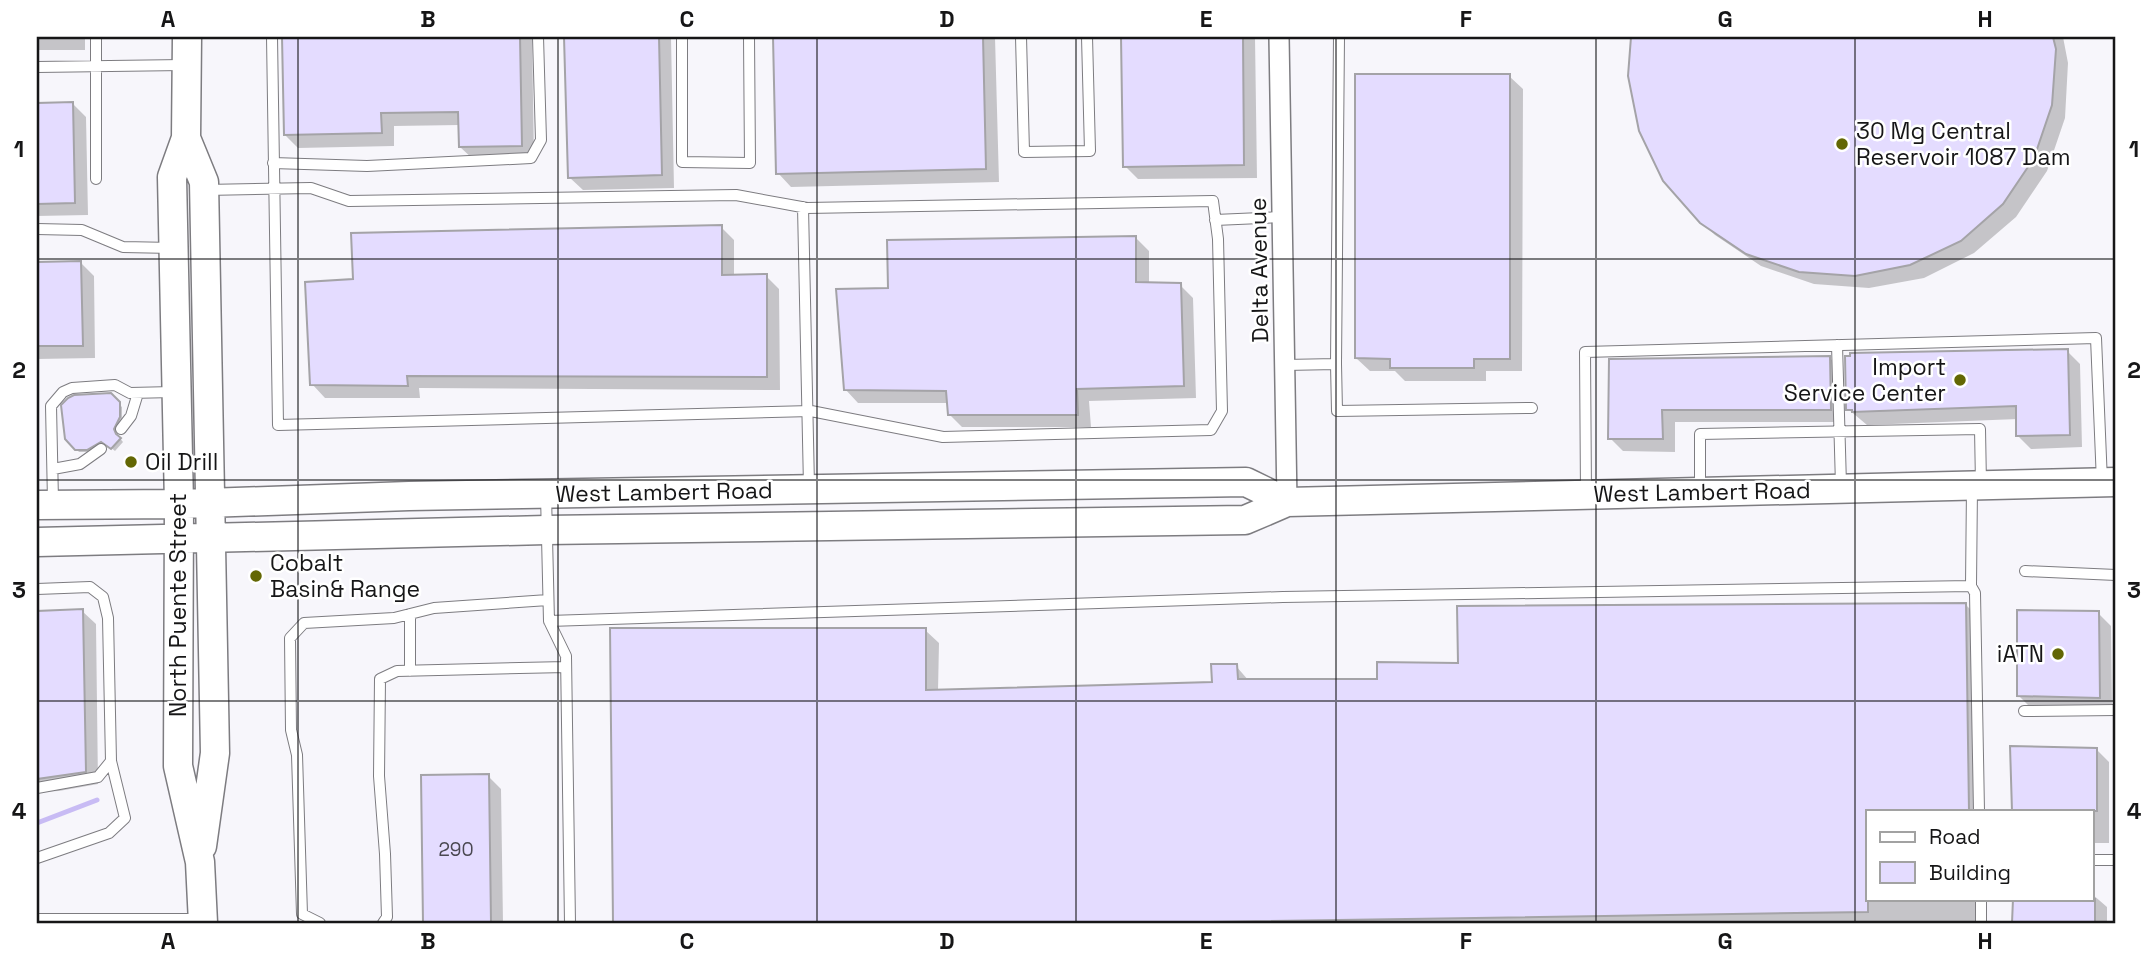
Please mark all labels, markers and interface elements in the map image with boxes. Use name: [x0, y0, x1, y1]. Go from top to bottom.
text: A: [161, 4, 176, 34]
text: B: [420, 4, 436, 34]
text: C: [680, 4, 694, 34]
text: D: [939, 4, 955, 34]
text: E: [1200, 4, 1212, 34]
text: F: [1460, 4, 1472, 34]
text: G: [1717, 4, 1733, 34]
text: H: [1977, 4, 1993, 34]
place label: 30 Mg Central Reservoir 1087 Dam: [1856, 116, 2070, 172]
text: 1: [14, 134, 24, 164]
text: 1: [2129, 134, 2139, 164]
marker: 30 Mg Central Reservoir 1087 Dam: [1834, 136, 1850, 152]
street label: Delta Avenue: [1243, 197, 1275, 343]
place label: Import Service Center: [1784, 352, 1946, 408]
text: 2: [12, 355, 26, 385]
text: 2: [2127, 355, 2141, 385]
marker: Import Service Center: [1952, 372, 1968, 388]
place label: Oil Drill: [145, 447, 218, 477]
marker: Oil Drill: [123, 454, 139, 470]
street label: West Lambert Road: [555, 475, 773, 509]
street label: West Lambert Road: [1593, 475, 1811, 509]
street label: North Puente Street: [163, 493, 193, 717]
place label: Cobalt Basin& Range: [270, 548, 420, 604]
marker: Cobalt Basin& Range: [248, 568, 264, 584]
text: 3: [12, 575, 26, 605]
text: 3: [2127, 575, 2141, 605]
place label: iATN: [1997, 639, 2044, 669]
marker: iATN: [2050, 646, 2066, 662]
text: 4: [12, 796, 27, 826]
text: 4: [2127, 796, 2142, 826]
legend: [1866, 810, 2094, 900]
text: Road: [1929, 823, 1981, 850]
house number: 290: [438, 837, 474, 862]
text: Building: [1929, 859, 2011, 886]
text: A: [161, 926, 176, 956]
text: B: [420, 926, 436, 956]
text: C: [680, 926, 694, 956]
text: D: [939, 926, 955, 956]
text: E: [1200, 926, 1212, 956]
text: F: [1460, 926, 1472, 956]
text: G: [1717, 926, 1733, 956]
text: H: [1977, 926, 1993, 956]

